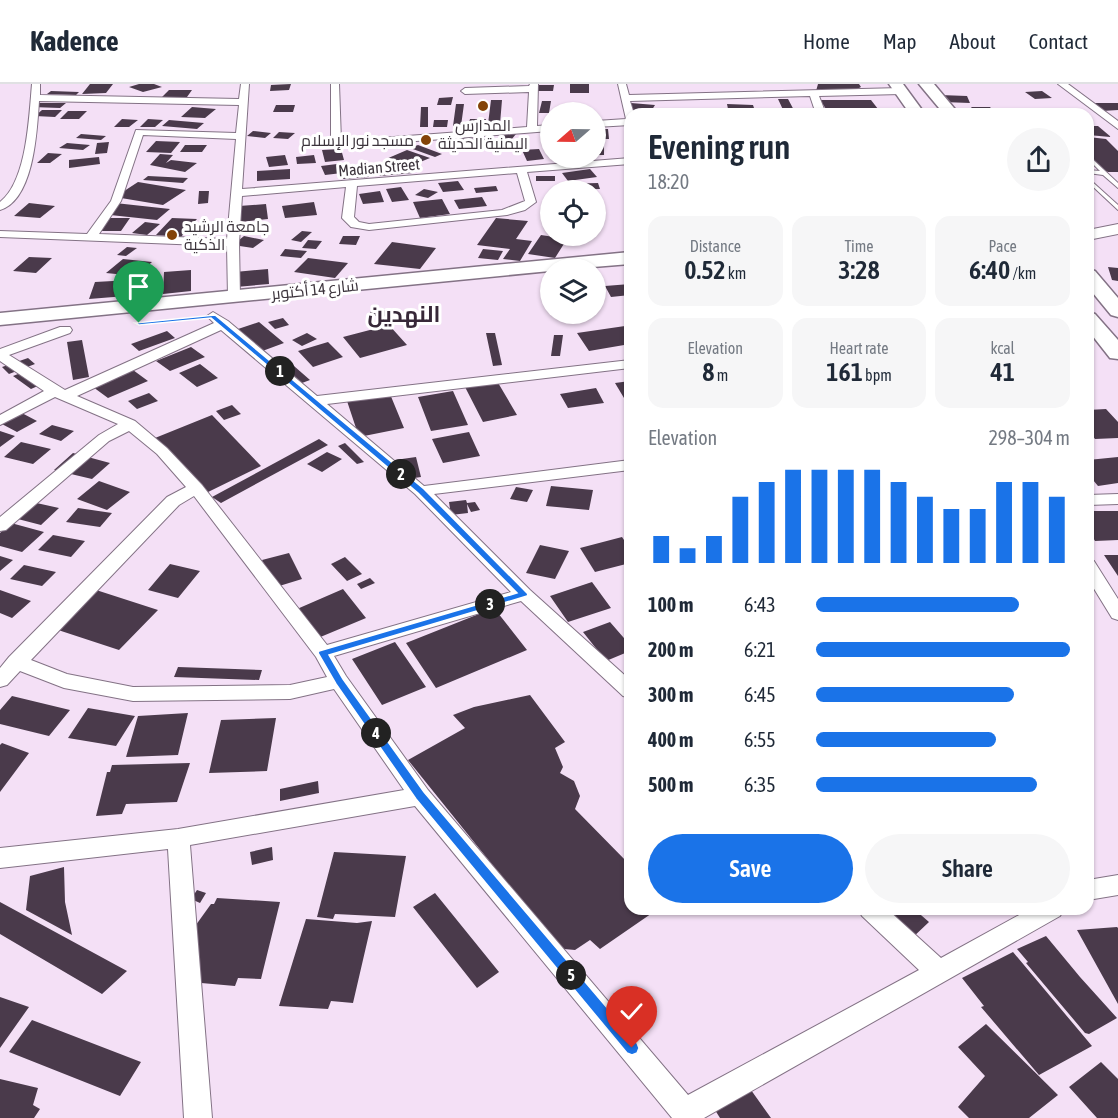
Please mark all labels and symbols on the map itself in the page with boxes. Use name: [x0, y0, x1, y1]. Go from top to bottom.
marker: المدارس اليمنية الحديثة: [476, 99, 490, 113]
north arrow: [540, 102, 606, 168]
place label: المدارس اليمنية الحديثة: [438, 116, 528, 153]
place label: مسجد نور الإسلام: [301, 131, 414, 152]
marker: مسجد نور الإسلام: [419, 133, 433, 147]
street label: Madian Street: [337, 154, 421, 180]
place label: جامعة الرشيد الذكية: [184, 217, 270, 254]
marker: جامعة الرشيد الذكية: [165, 228, 179, 242]
pin: [113, 261, 164, 323]
street label: شارع 14 أكتوبر: [269, 275, 360, 306]
district label: النهدين: [368, 301, 440, 328]
pin: 1: [265, 356, 295, 386]
pin: 2: [386, 459, 416, 489]
pin: 3: [475, 589, 505, 619]
pin: 4: [361, 718, 391, 748]
pin: 5: [556, 960, 586, 990]
pin: [606, 986, 657, 1048]

